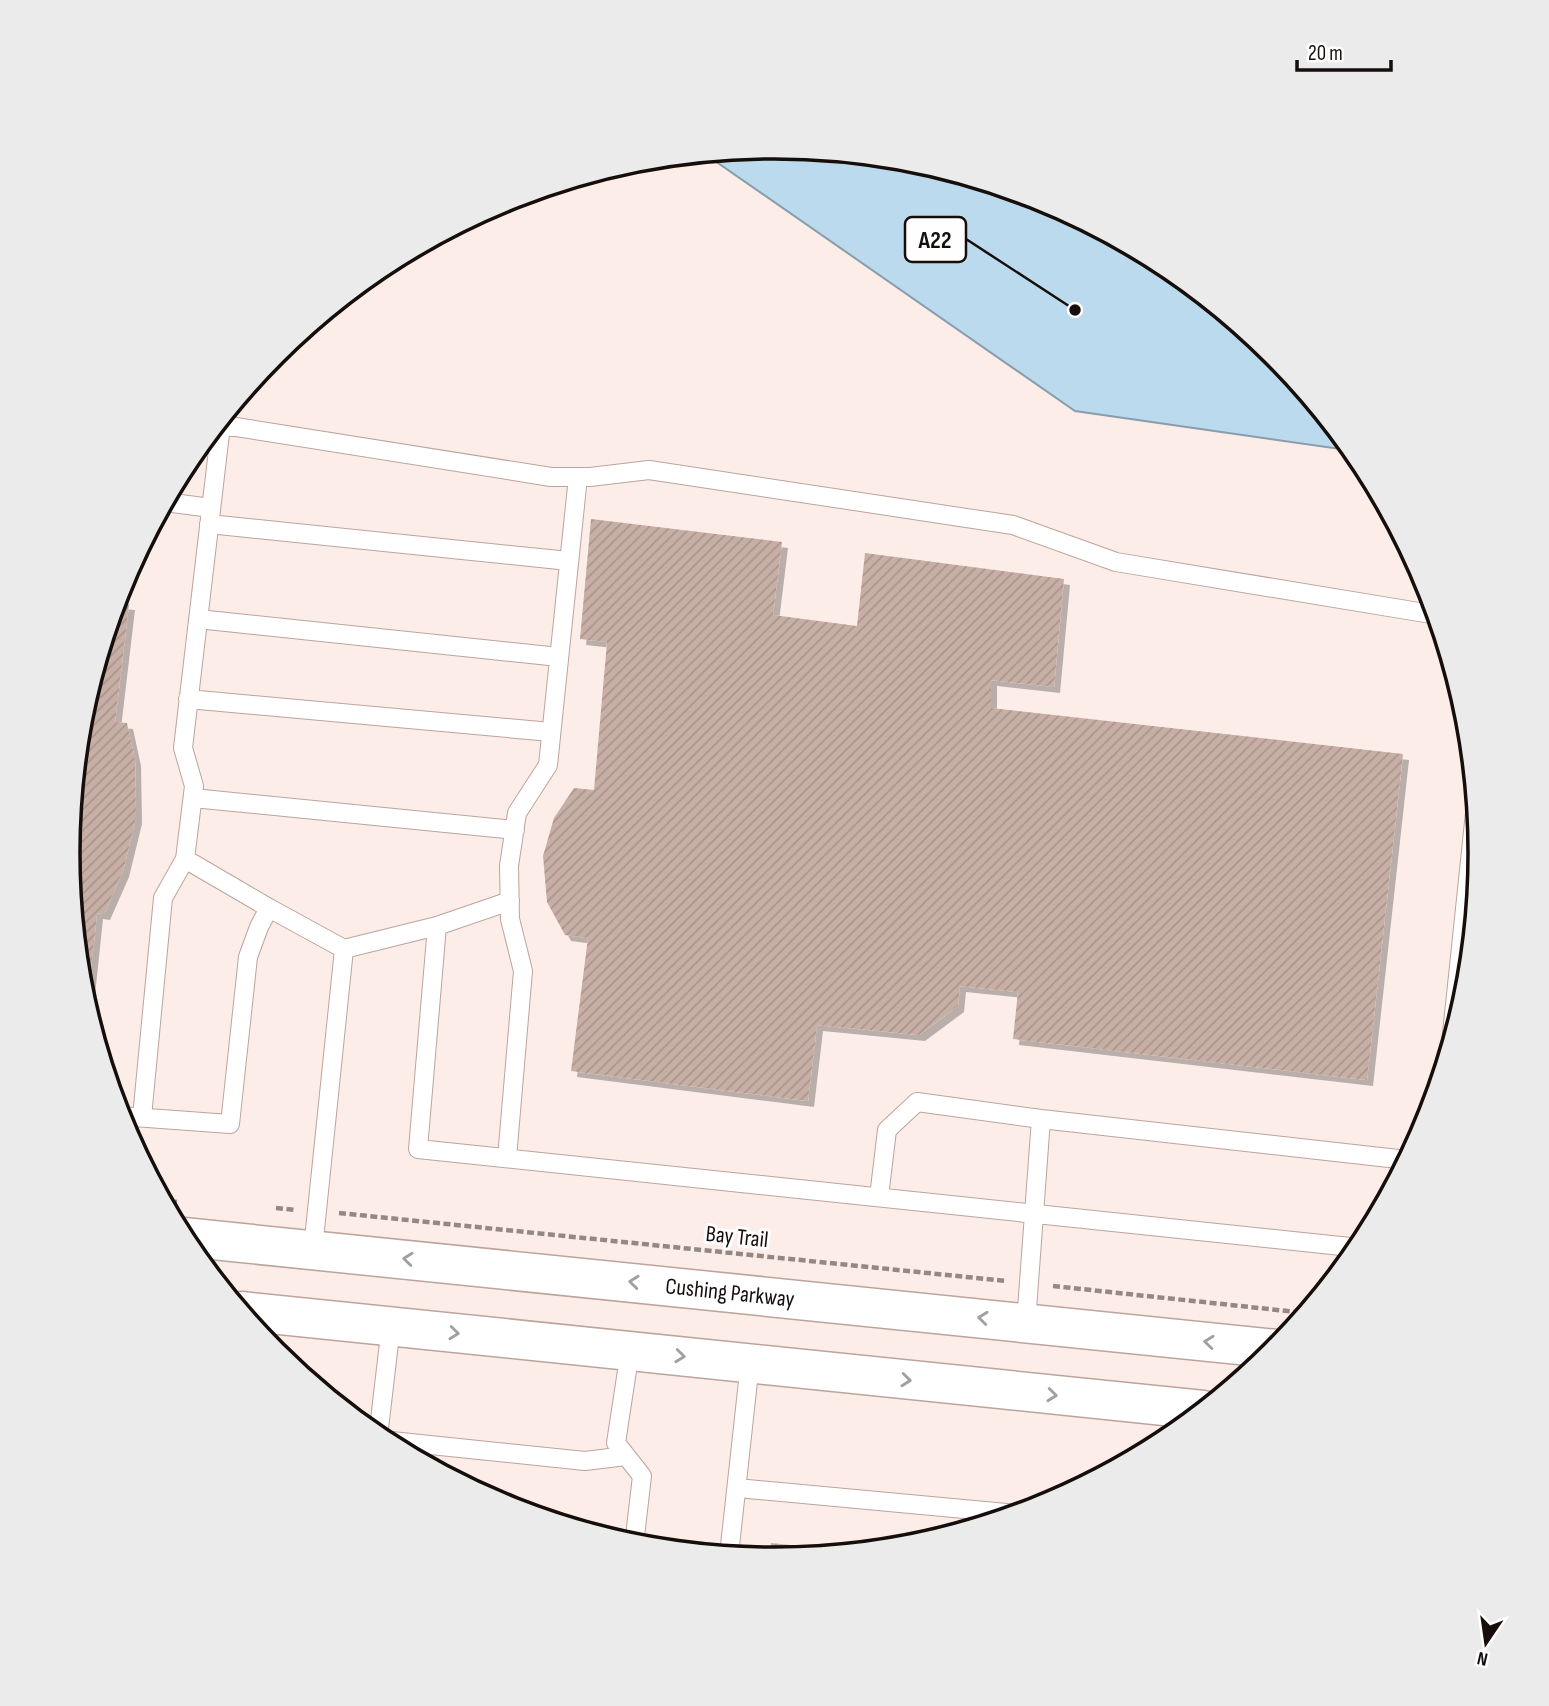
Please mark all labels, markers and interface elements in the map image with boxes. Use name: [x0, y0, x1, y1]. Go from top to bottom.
scale bar: [1297, 28, 1392, 72]
text: 20 m: [1308, 41, 1343, 66]
callout: A22: [905, 217, 966, 262]
text: A22: [918, 226, 951, 255]
street label: Bay Trail: [704, 1220, 770, 1254]
one-way arrow: [402, 1252, 413, 1267]
street label: Cushing Parkway: [664, 1272, 796, 1314]
one-way arrow: [629, 1275, 640, 1290]
one-way arrow: [977, 1311, 988, 1326]
one-way arrow: [448, 1325, 459, 1340]
one-way arrow: [1203, 1335, 1214, 1350]
one-way arrow: [675, 1348, 686, 1363]
one-way arrow: [900, 1372, 912, 1387]
one-way arrow: [1046, 1387, 1058, 1402]
north arrow: [1451, 1608, 1521, 1678]
text: N: [1475, 1646, 1490, 1670]

